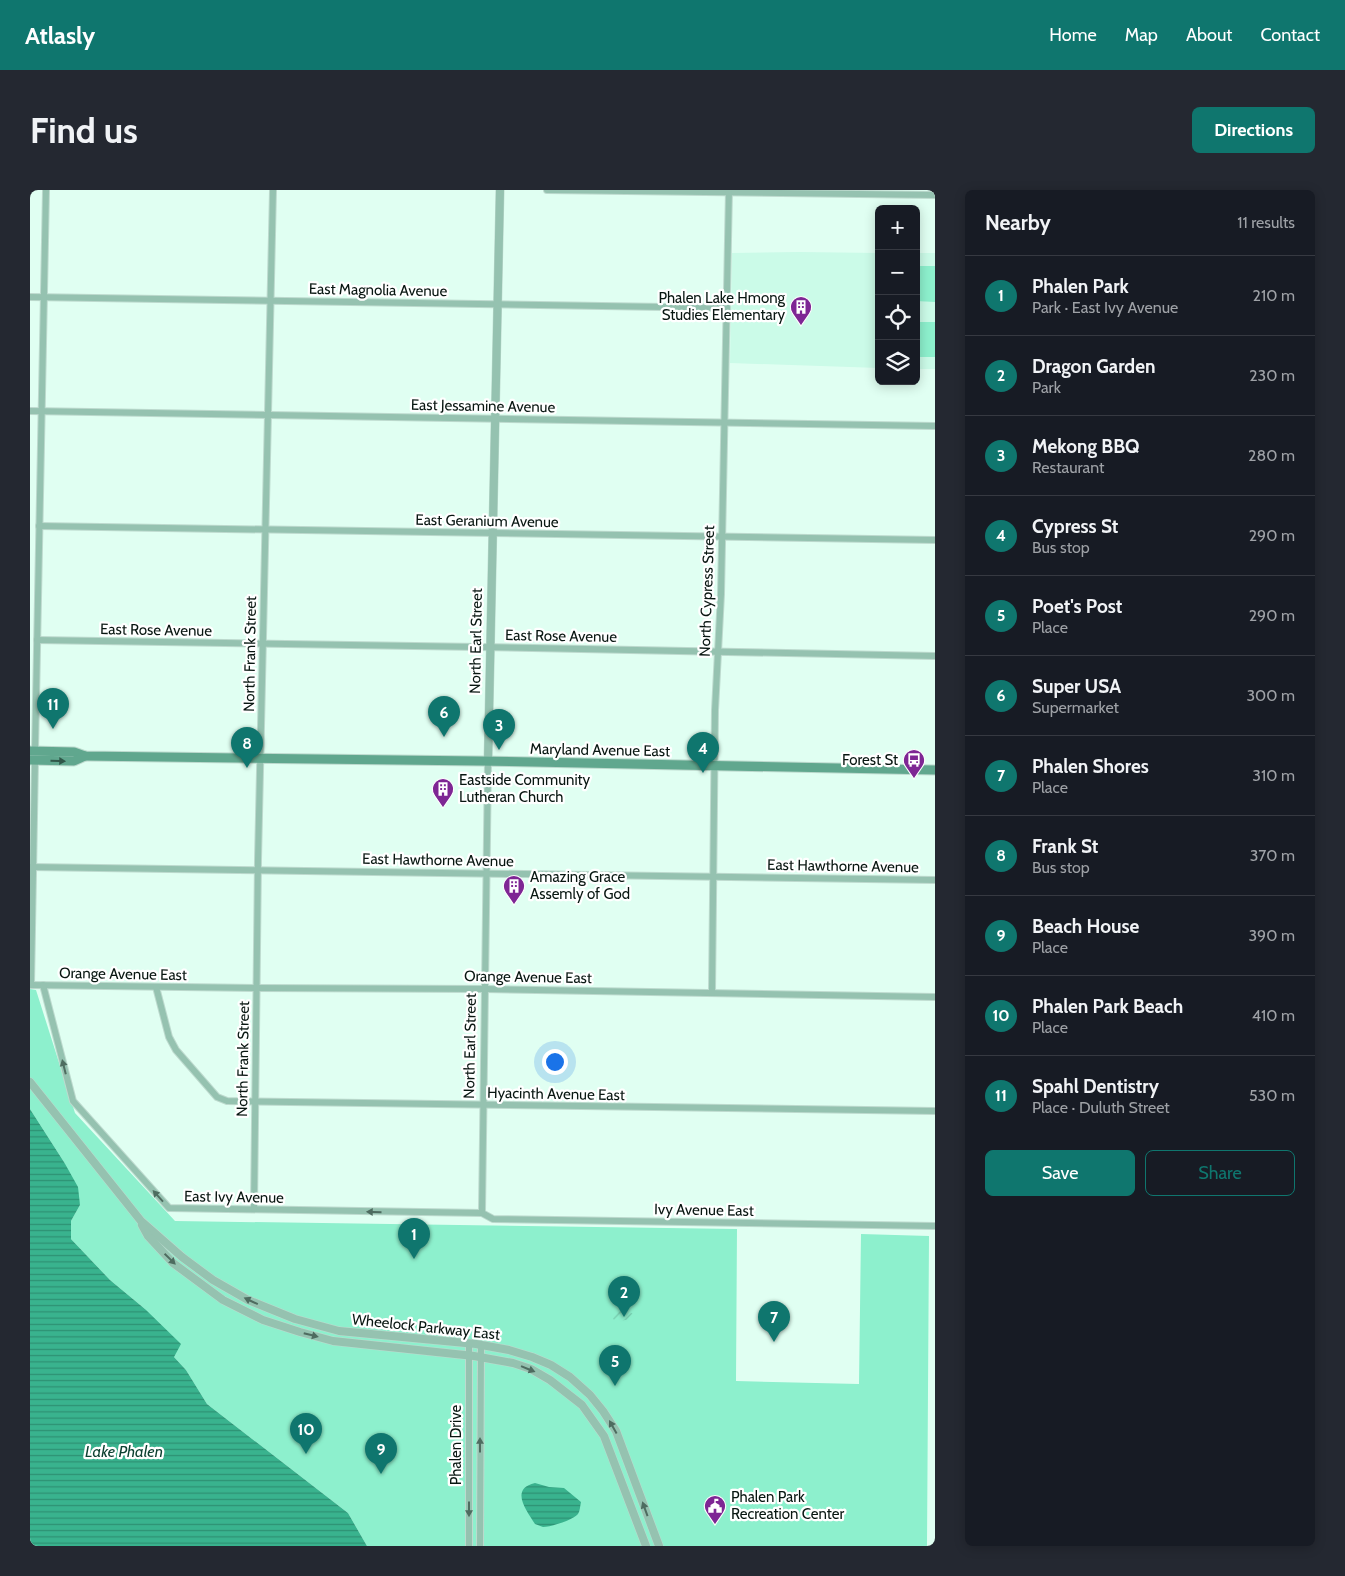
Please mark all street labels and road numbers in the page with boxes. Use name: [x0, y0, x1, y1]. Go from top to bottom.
street label: East Magnolia Avenue: [309, 280, 448, 300]
street label: East Jessamine Avenue: [411, 396, 556, 416]
street label: East Geranium Avenue: [415, 511, 559, 531]
street label: North Cypress Street: [696, 525, 718, 657]
street label: North Earl Street: [466, 588, 486, 694]
street label: North Frank Street: [240, 596, 260, 712]
street label: East Rose Avenue: [100, 620, 212, 640]
street label: East Rose Avenue: [505, 626, 617, 646]
street label: Maryland Avenue East: [530, 740, 670, 760]
street label: East Hawthorne Avenue: [362, 850, 514, 870]
street label: East Hawthorne Avenue: [767, 856, 919, 876]
street label: Orange Avenue East: [59, 964, 187, 984]
street label: Orange Avenue East: [464, 967, 592, 987]
street label: North Earl Street: [460, 993, 480, 1099]
street label: North Frank Street: [233, 1001, 253, 1117]
street label: Hyacinth Avenue East: [487, 1084, 625, 1104]
street label: East Ivy Avenue: [184, 1187, 284, 1207]
street label: Ivy Avenue East: [654, 1200, 754, 1220]
street label: Wheelock Parkway East: [351, 1310, 501, 1344]
street label: Phalen Drive: [447, 1404, 465, 1485]

